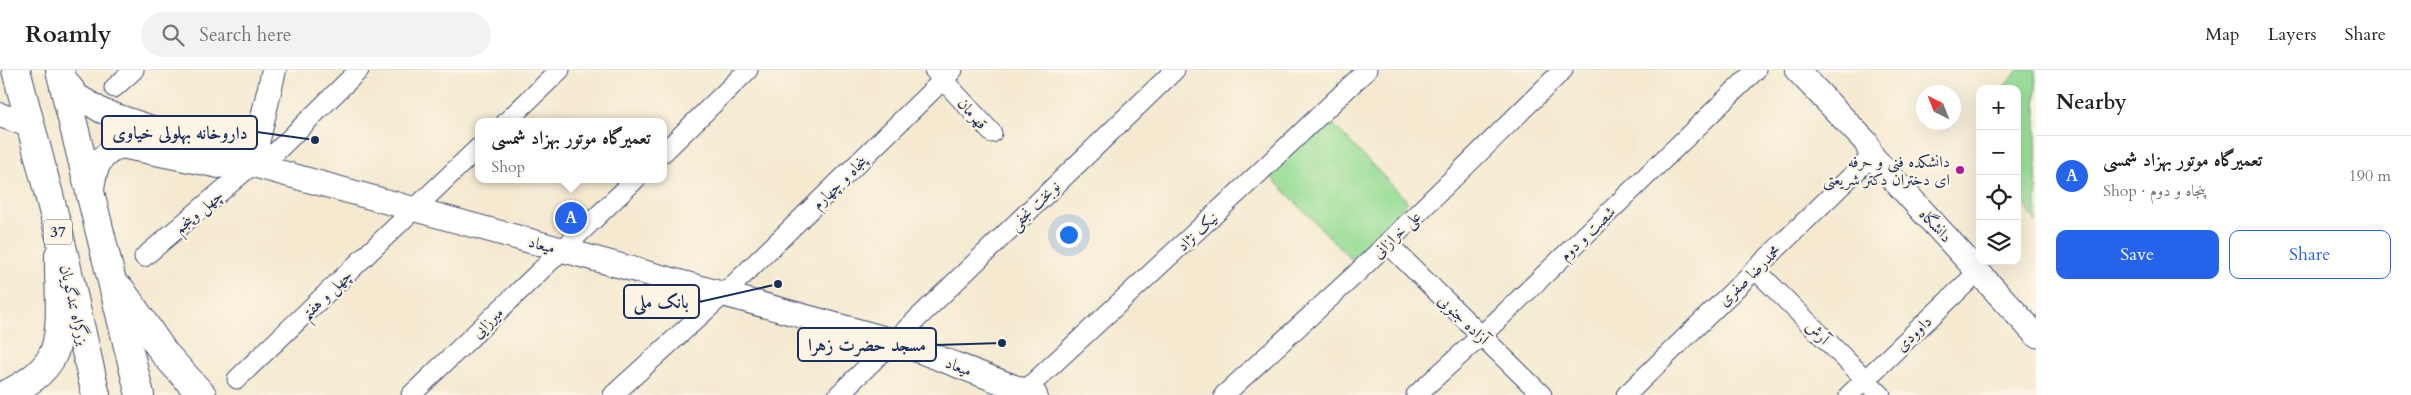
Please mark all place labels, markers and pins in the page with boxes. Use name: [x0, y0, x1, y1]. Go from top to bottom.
callout: داروخانه بهلولی خیاوی: [102, 116, 257, 149]
place label: دانشکده فنی و حرفه ای دختران دکتر شریعتی: [1823, 151, 1950, 191]
marker: دانشکده فنی و حرفه ای دختران دکتر شریعتی: [1954, 164, 1966, 176]
pin: A: [555, 199, 587, 237]
callout: بانک ملی: [624, 285, 699, 318]
callout: مسجد حضرت زهرا: [798, 328, 936, 361]

